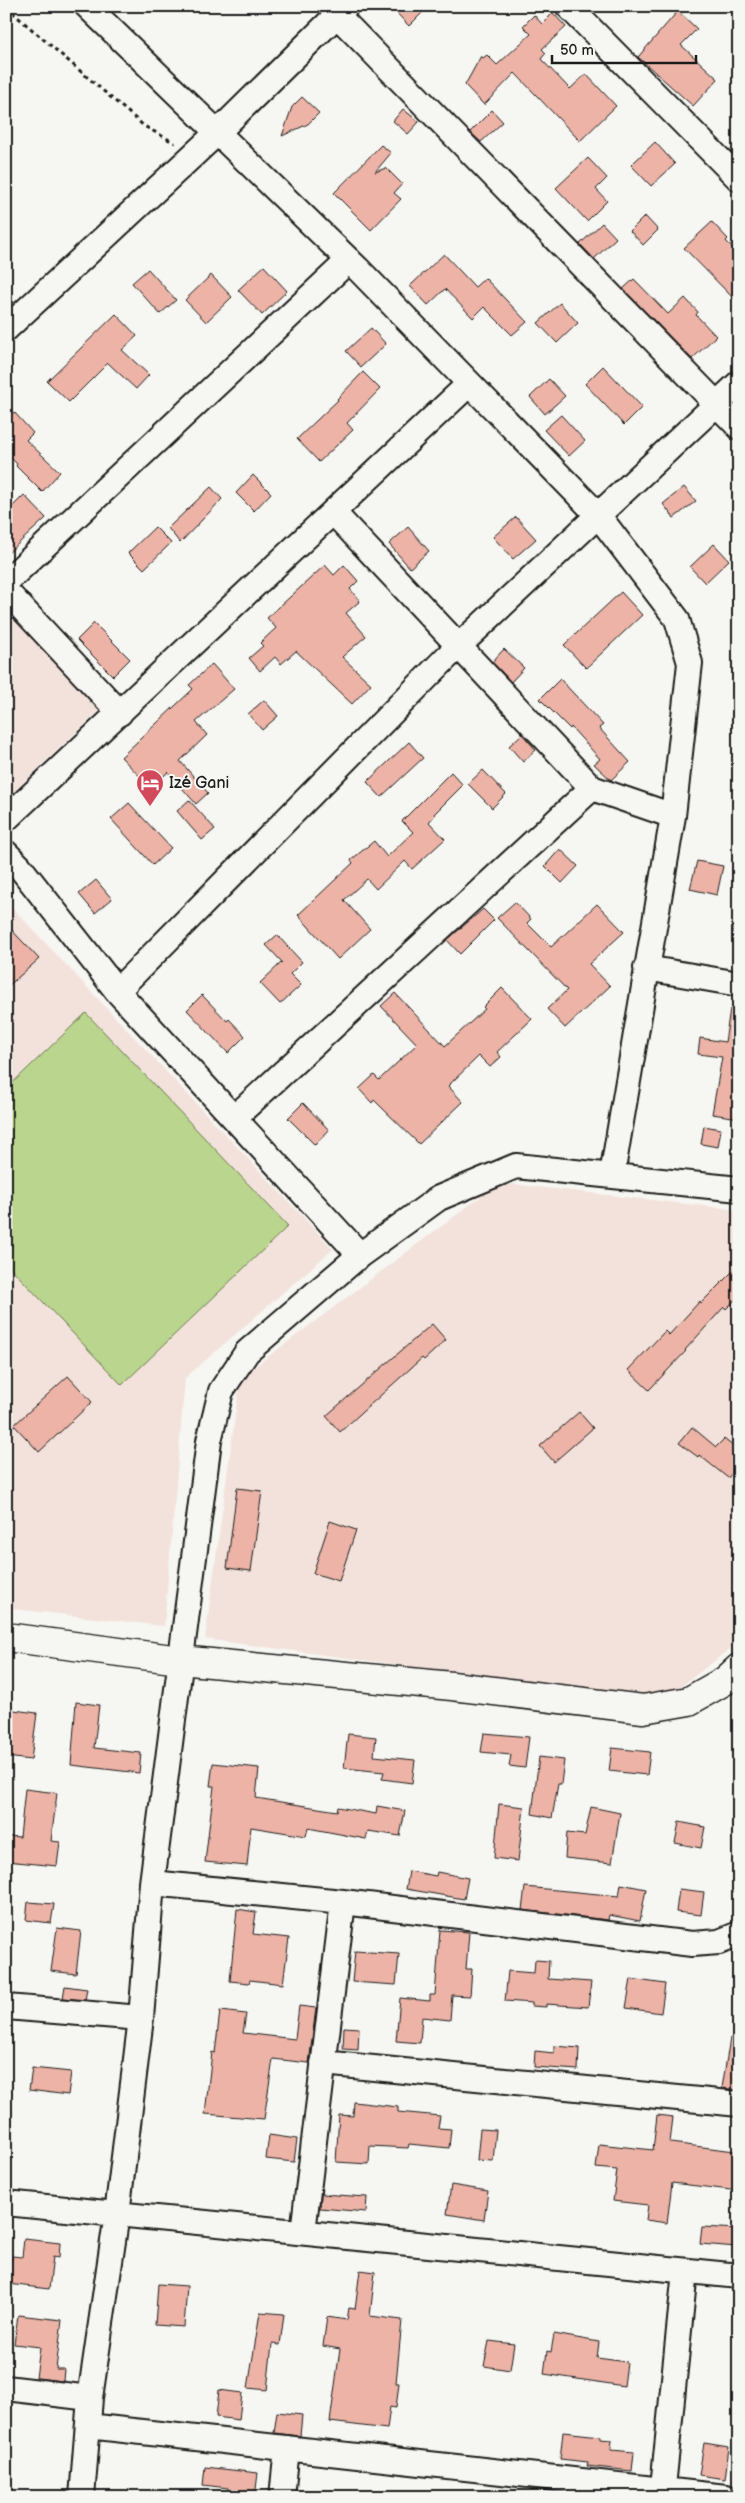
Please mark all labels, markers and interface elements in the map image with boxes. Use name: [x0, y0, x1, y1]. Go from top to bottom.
scale bar: [552, 32, 696, 64]
text: 50 m: [560, 41, 594, 60]
hotel icon: Izé Gani: [135, 768, 165, 807]
place label: Izé Gani: [169, 774, 229, 793]

